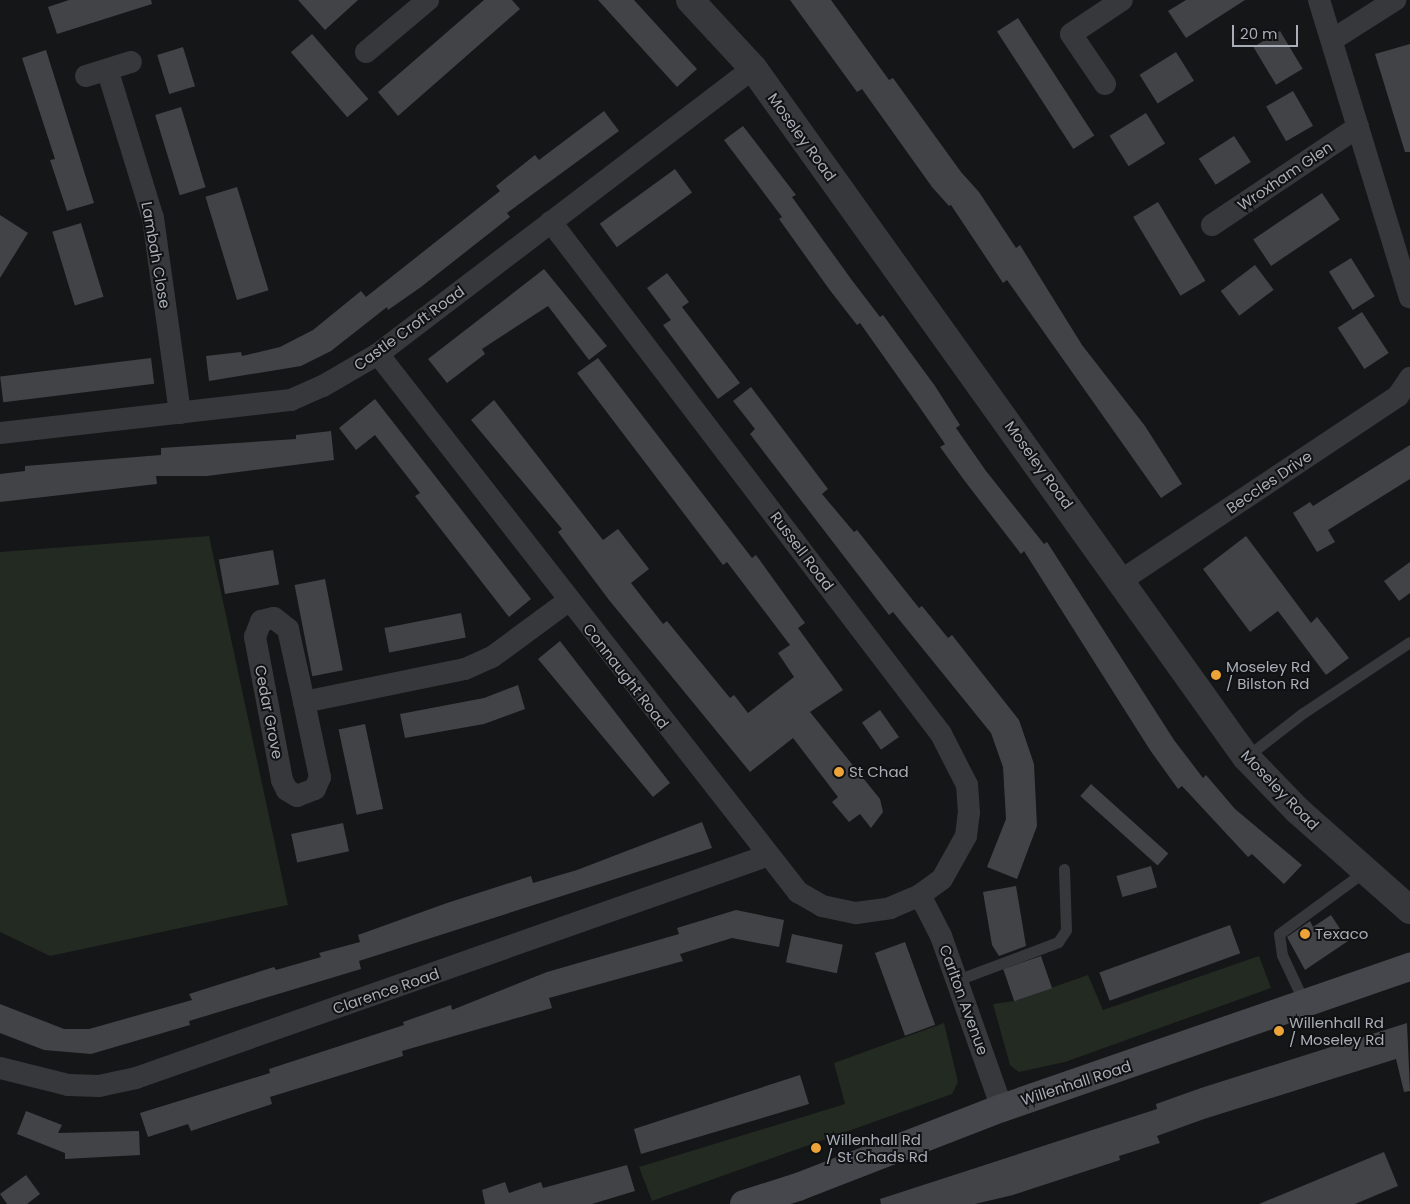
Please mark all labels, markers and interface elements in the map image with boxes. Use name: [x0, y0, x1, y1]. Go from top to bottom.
scale bar: [1235, 15, 1301, 47]
text: 20 m: [1240, 23, 1278, 44]
street label: Moseley Road: [764, 90, 840, 184]
street label: Wroxham Glen: [1234, 138, 1336, 214]
street label: Lambah Close: [138, 200, 174, 310]
street label: Castle Croft Road: [350, 282, 468, 374]
street label: Moseley Road: [1001, 418, 1077, 512]
street label: Beccles Drive: [1223, 447, 1315, 517]
street label: Russell Road: [767, 508, 837, 594]
street label: Connaught Road: [579, 620, 673, 732]
place label: Moseley Rd / Bilston Rd: [1226, 657, 1310, 692]
street label: Cedar Grove: [251, 663, 287, 761]
marker: Moseley Rd / Bilston Rd: [1210, 669, 1222, 681]
street label: Moseley Road: [1237, 746, 1323, 834]
place label: St Chad: [849, 763, 909, 781]
marker: St Chad: [833, 766, 845, 778]
place label: Texaco: [1315, 925, 1368, 943]
marker: Texaco: [1299, 928, 1311, 940]
street label: Carlton Avenue: [936, 942, 992, 1058]
street label: Clarence Road: [330, 964, 442, 1018]
place label: Willenhall Rd / Moseley Rd: [1289, 1013, 1384, 1048]
marker: Willenhall Rd / Moseley Rd: [1273, 1025, 1285, 1037]
street label: Willenhall Road: [1019, 1057, 1133, 1109]
place label: Willenhall Rd / St Chads Rd: [826, 1130, 928, 1165]
marker: Willenhall Rd / St Chads Rd: [810, 1142, 822, 1154]

